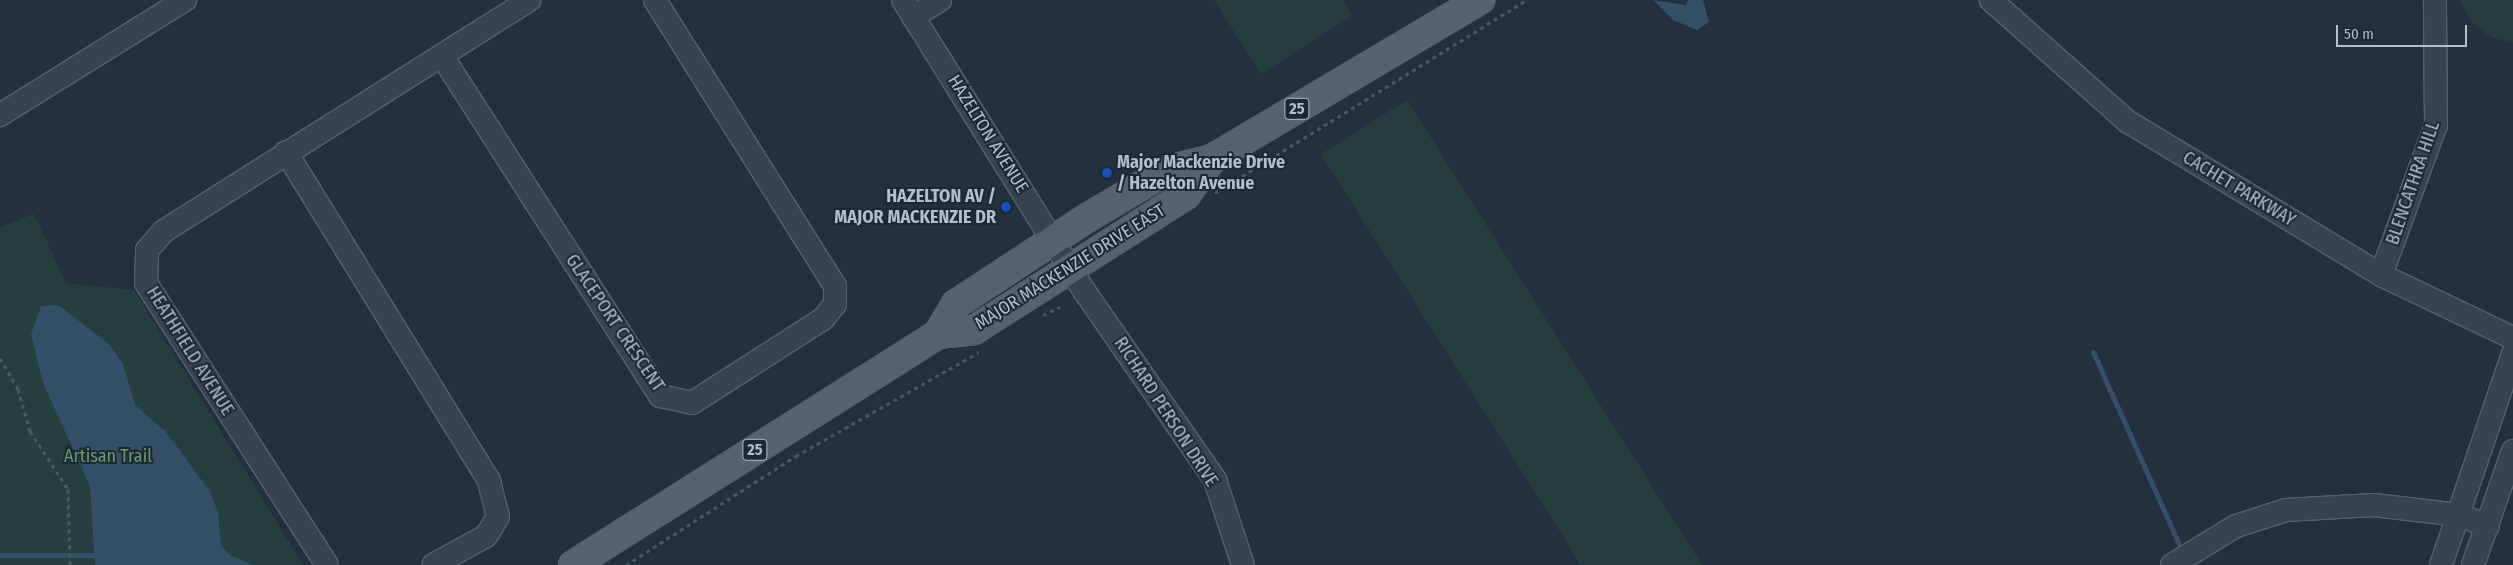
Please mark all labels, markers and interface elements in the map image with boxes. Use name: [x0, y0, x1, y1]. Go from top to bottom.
scale bar: [2338, 15, 2469, 47]
text: 50 m: [2344, 25, 2374, 43]
street label: HAZELTON AVENUE: [943, 71, 1033, 197]
road number: 25: [1283, 96, 1311, 122]
street label: BLENCATHRA HILL: [2382, 118, 2444, 248]
street label: CACHET PARKWAY: [2179, 147, 2299, 231]
place label: Major Mackenzie Drive / Hazelton Avenue: [1117, 152, 1285, 194]
marker: Major Mackenzie Drive / Hazelton Avenue: [1101, 167, 1113, 179]
place label: HAZELTON AV / MAJOR MACKENZIE DR: [834, 186, 996, 228]
street label: MAJOR MACKENZIE DRIVE EAST: [971, 200, 1169, 334]
marker: HAZELTON AV / MAJOR MACKENZIE DR: [1000, 201, 1012, 213]
street label: GLACEPORT CRESCENT: [561, 250, 669, 396]
street label: HEATHFIELD AVENUE: [142, 283, 238, 419]
street label: RICHARD PERSON DRIVE: [1110, 333, 1222, 491]
road number: 25: [741, 436, 769, 464]
park label: Artisan Trail: [64, 445, 152, 467]

